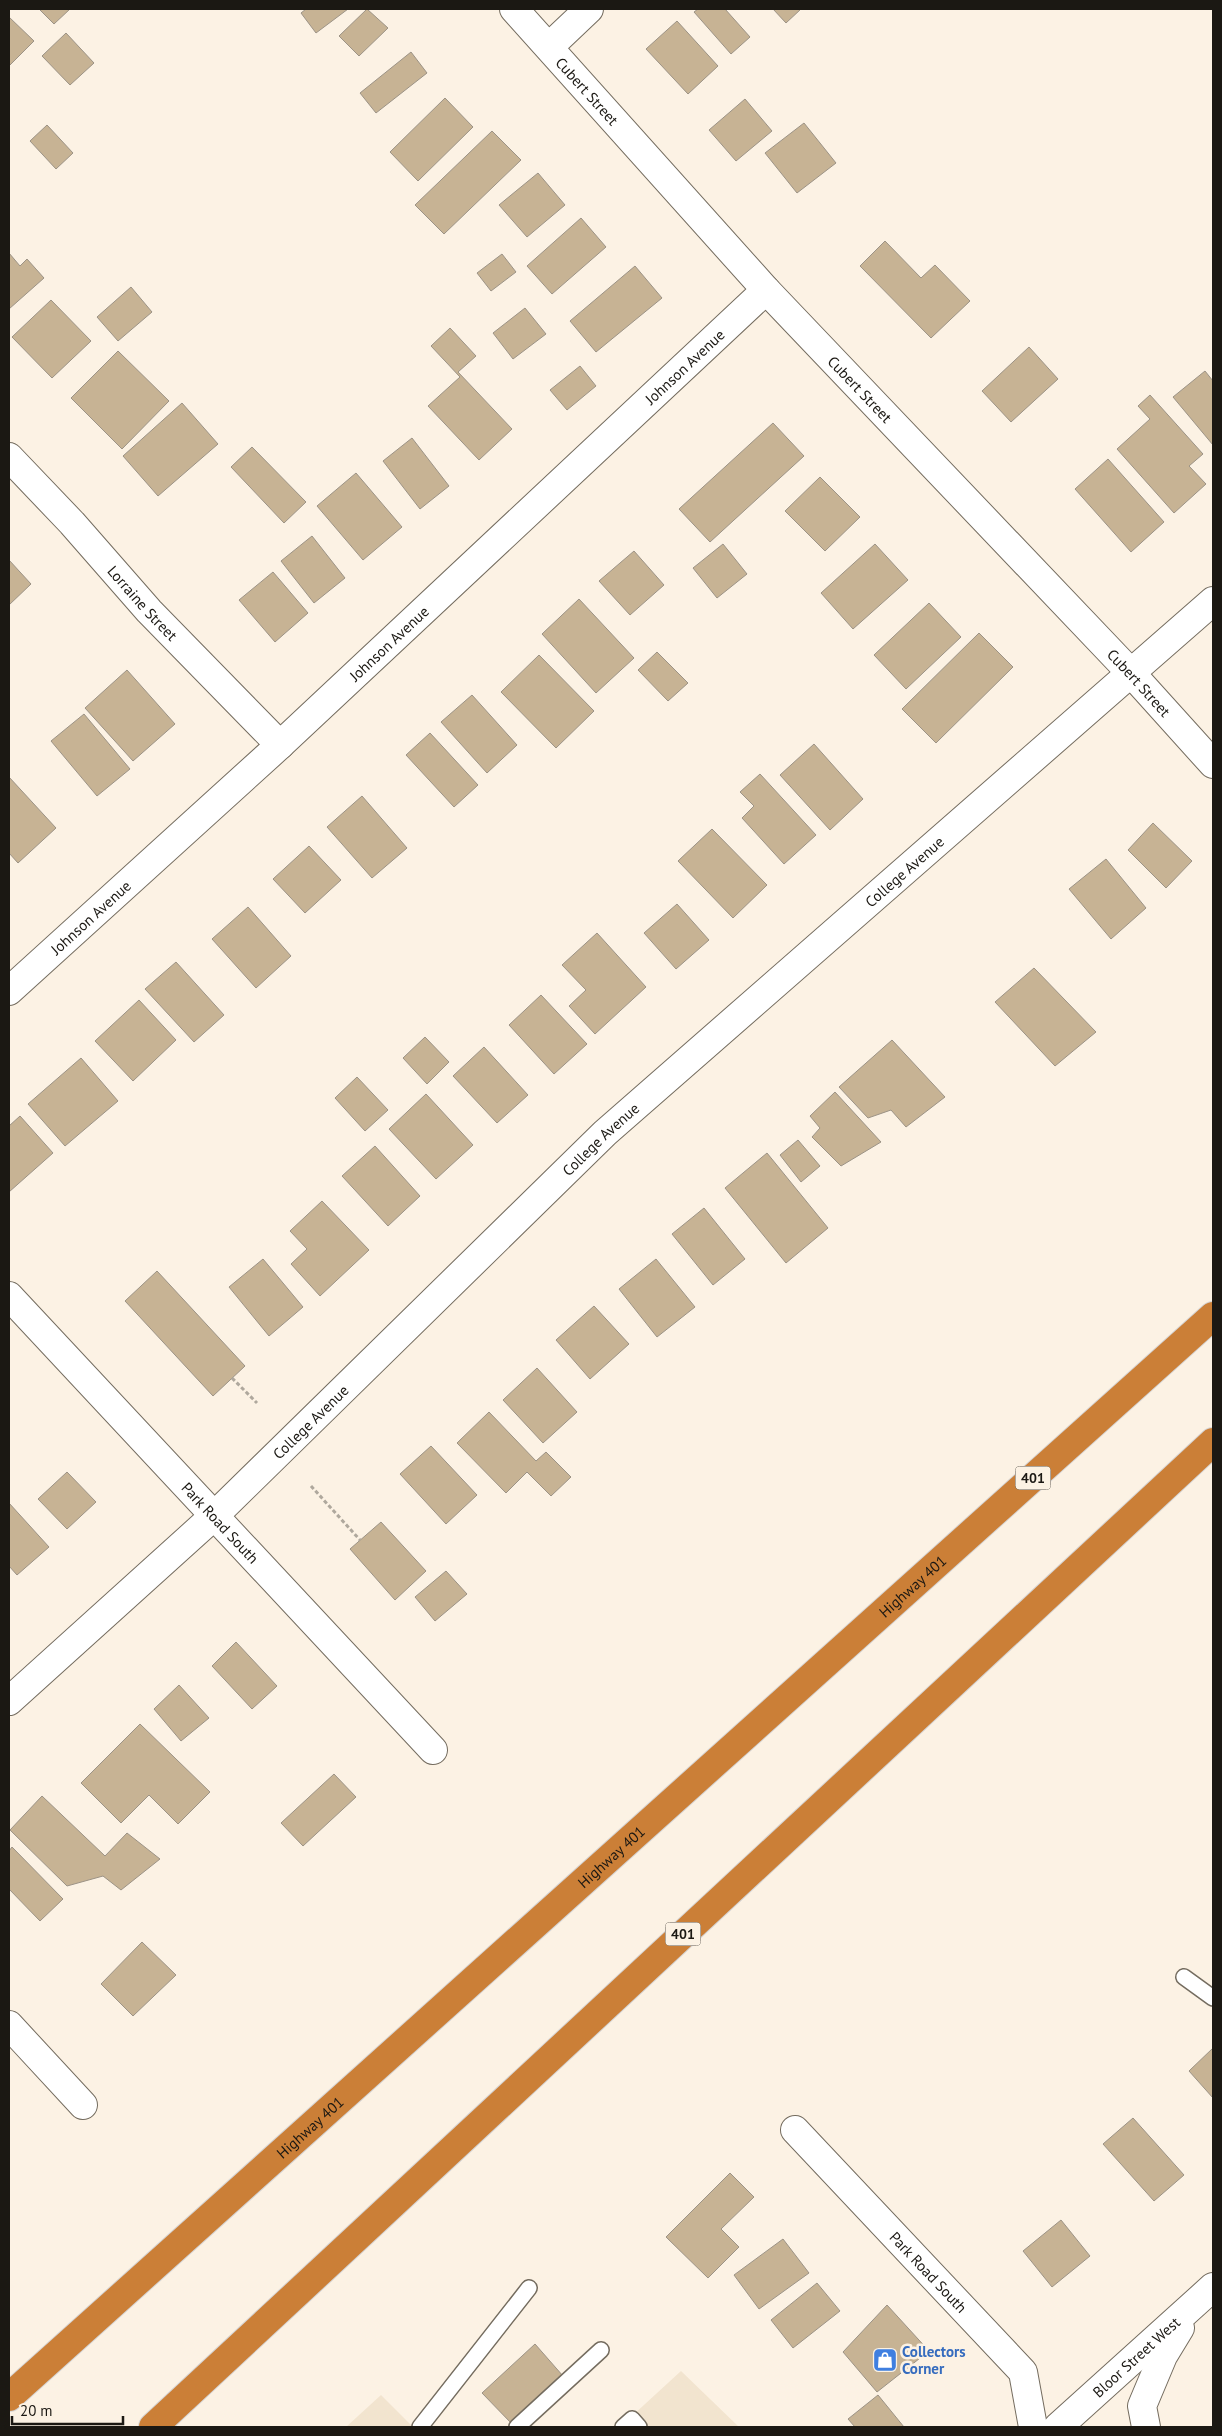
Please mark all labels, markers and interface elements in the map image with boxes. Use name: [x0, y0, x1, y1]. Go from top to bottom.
street label: Cubert Street: [552, 53, 623, 129]
street label: Johnson Avenue: [640, 325, 728, 409]
street label: Cubert Street: [824, 351, 896, 426]
street label: Lorraine Street: [104, 561, 182, 644]
street label: Johnson Avenue: [344, 601, 432, 686]
street label: Cubert Street: [1103, 645, 1175, 720]
street label: College Avenue: [861, 832, 947, 911]
street label: Johnson Avenue: [46, 876, 135, 959]
street label: College Avenue: [558, 1098, 643, 1179]
street label: College Avenue: [269, 1380, 352, 1463]
road number: 401: [1016, 1466, 1050, 1490]
street label: Park Road South: [178, 1478, 263, 1567]
street label: Highway 401: [875, 1551, 950, 1621]
street label: Highway 401: [573, 1821, 649, 1892]
road number: 401: [666, 1922, 700, 1946]
street label: Highway 401: [272, 2092, 347, 2162]
street label: Park Road South: [886, 2227, 971, 2316]
street label: Bloor Street West: [1088, 2312, 1184, 2401]
place label: Collectors Corner: [902, 2342, 966, 2378]
shop icon: Collectors Corner: [872, 2347, 898, 2373]
scale bar: [12, 2394, 124, 2426]
text: 20 m: [20, 2401, 53, 2420]

